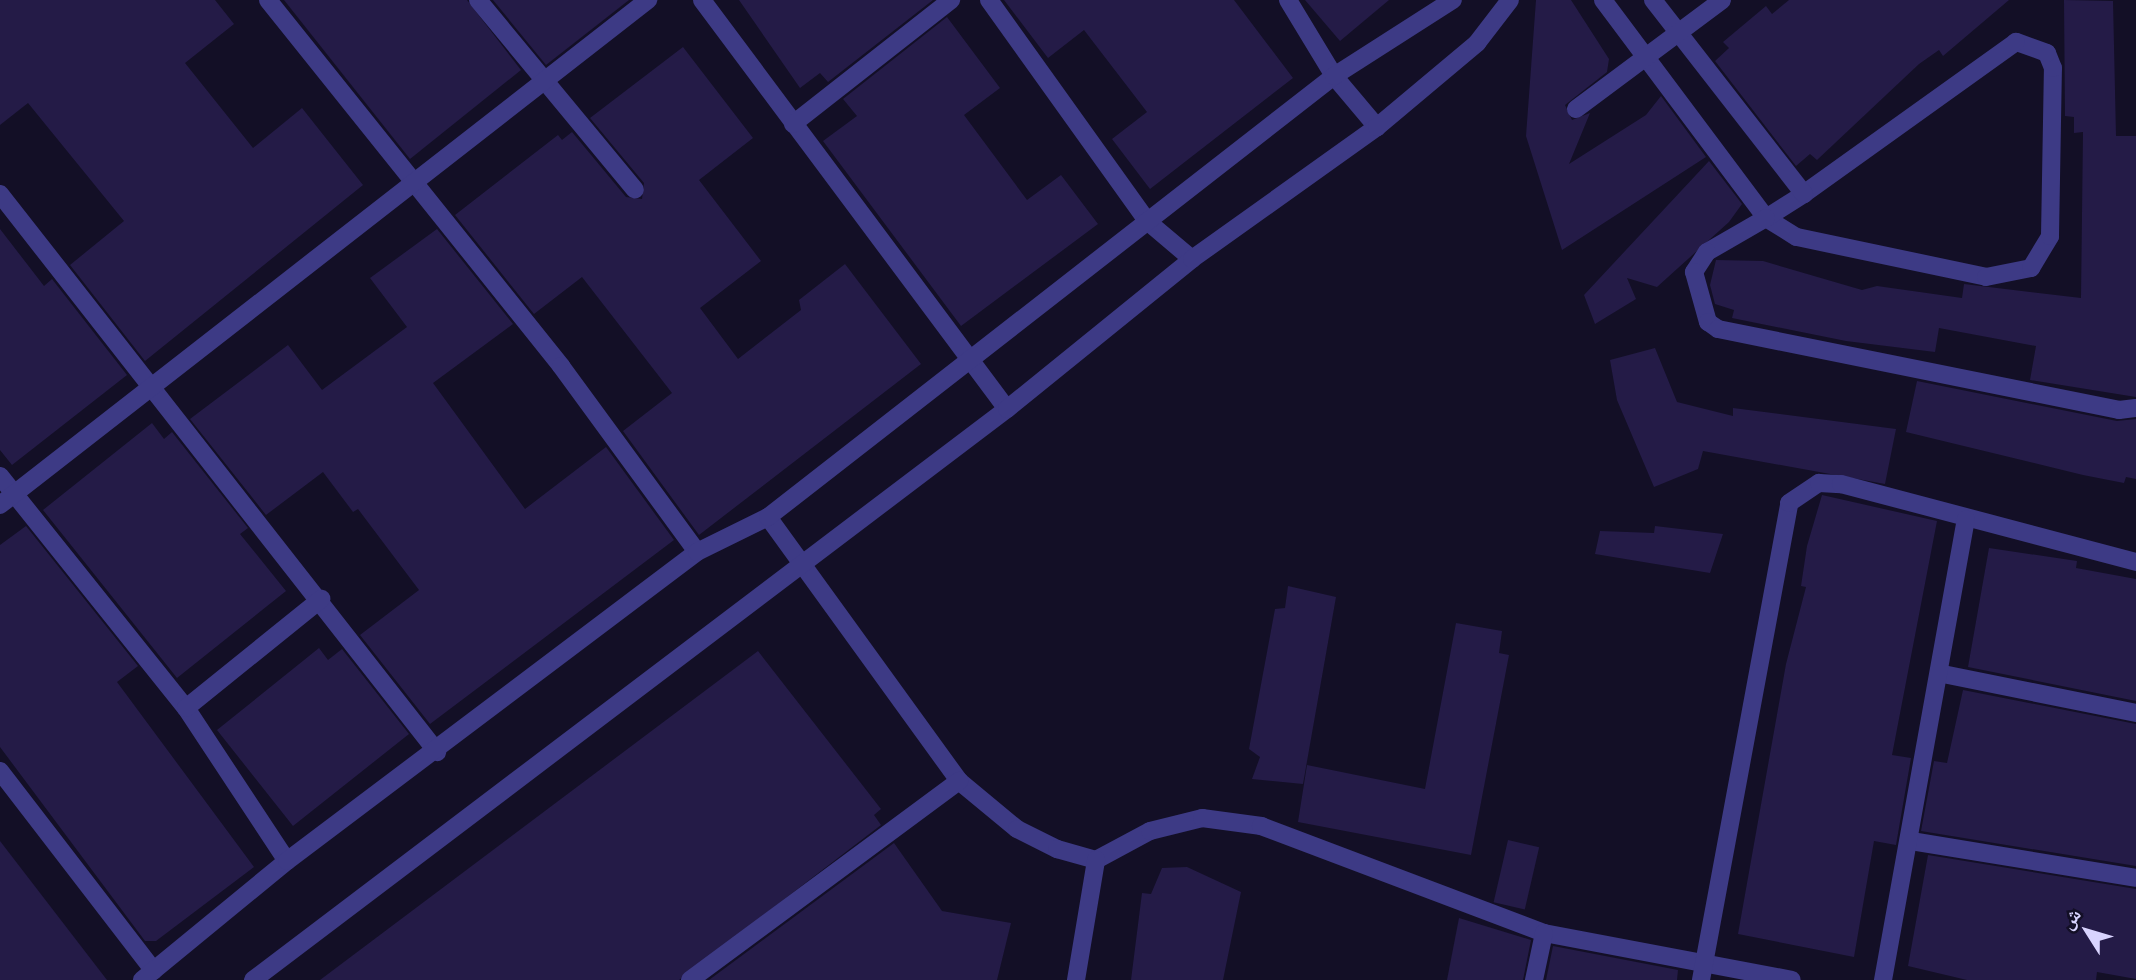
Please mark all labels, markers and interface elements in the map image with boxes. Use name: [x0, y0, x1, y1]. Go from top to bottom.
north arrow: [2052, 896, 2122, 966]
text: ش: [2055, 903, 2086, 934]

